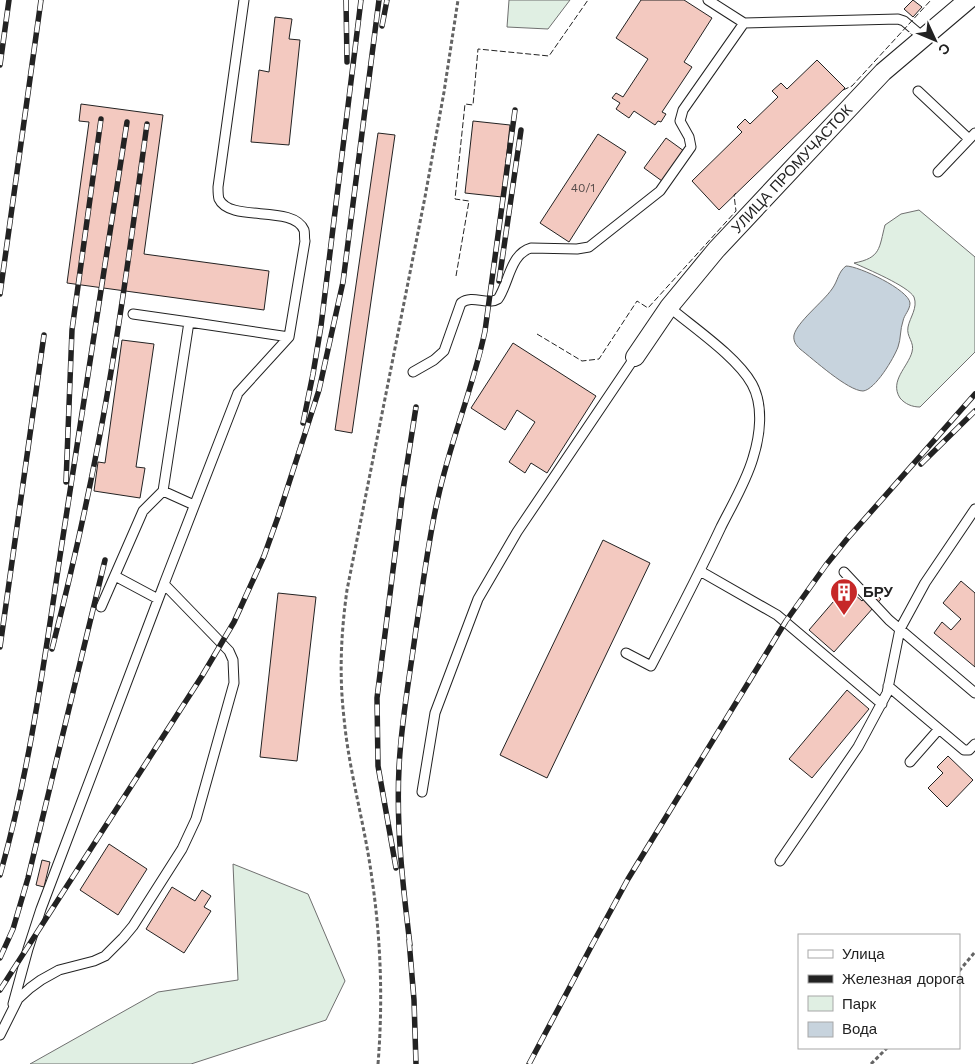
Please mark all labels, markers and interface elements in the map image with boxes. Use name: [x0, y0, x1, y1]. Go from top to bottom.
north arrow: [910, 15, 960, 65]
text: С: [935, 40, 954, 58]
street label: УЛИЦА ПРОМУЧАСТОК: [728, 101, 856, 237]
house number: 40/1: [571, 181, 595, 195]
building icon: БРУ: [829, 577, 859, 616]
place label: БРУ: [863, 583, 894, 601]
legend: [798, 934, 960, 1049]
text: Улица: [842, 945, 885, 963]
text: Железная дорога: [842, 970, 965, 988]
text: Парк: [842, 995, 876, 1013]
text: Вода: [842, 1020, 878, 1038]

